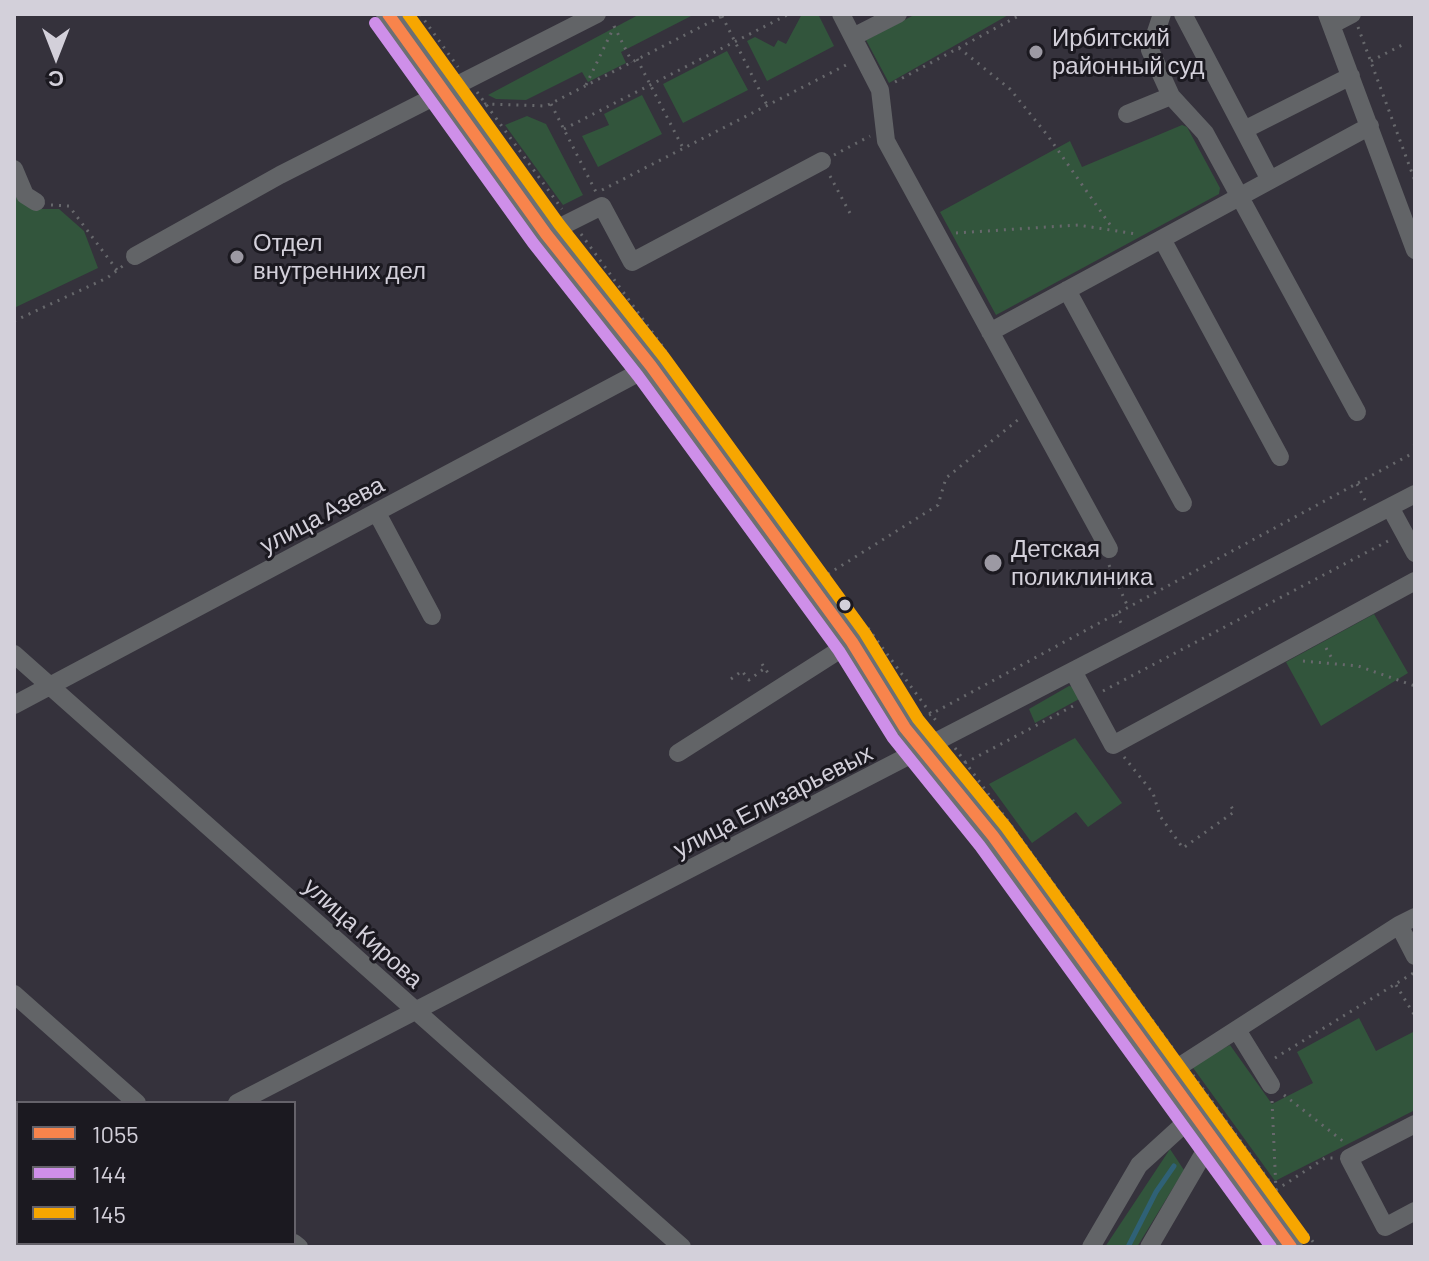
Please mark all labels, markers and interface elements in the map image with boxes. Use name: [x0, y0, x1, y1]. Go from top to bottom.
north arrow: [16, 16, 96, 96]
place label: Ирбитский районный суд: [1052, 24, 1205, 80]
marker: Ирбитский районный суд: [1027, 43, 1045, 61]
text: С: [48, 67, 64, 93]
place label: Отдел внутренних дел: [253, 229, 426, 285]
marker: Отдел внутренних дел: [228, 248, 246, 266]
street label: улица Азева: [255, 470, 389, 560]
place label: Детская поликлиника: [1011, 535, 1153, 591]
marker: Детская поликлиника: [982, 552, 1004, 574]
unlabelled marker: [837, 597, 853, 613]
street label: улица Елизарьевых: [669, 738, 877, 864]
street label: улица Кирова: [297, 872, 429, 994]
legend: [16, 1101, 296, 1245]
text: 1055: [92, 1119, 139, 1148]
text: 144: [92, 1159, 127, 1188]
text: 145: [92, 1199, 126, 1228]

